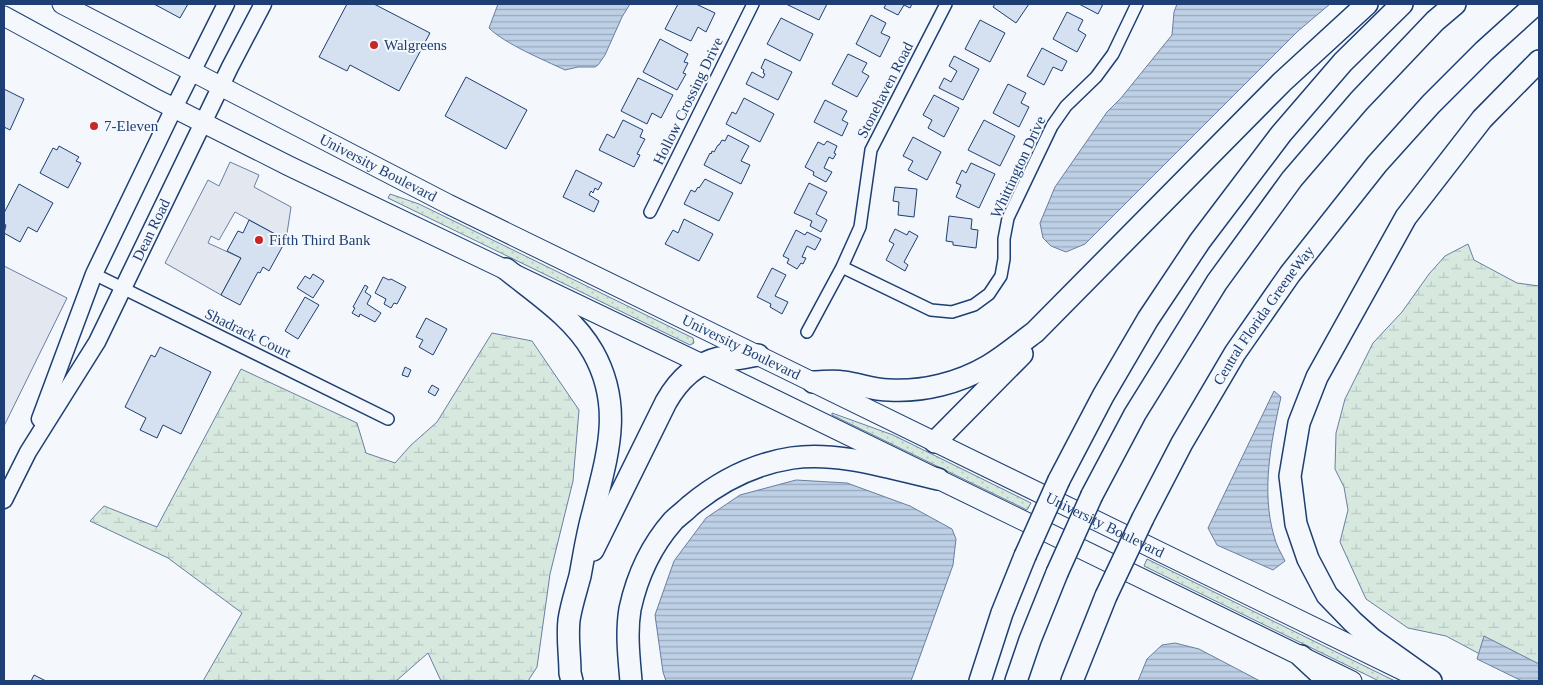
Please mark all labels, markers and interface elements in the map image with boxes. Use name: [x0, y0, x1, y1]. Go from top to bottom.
street label: Hollow Crossing Drive: [650, 34, 726, 167]
place label: Walgreens: [384, 37, 447, 53]
marker: Walgreens: [368, 39, 380, 51]
street label: Stonehaven Road: [854, 39, 916, 141]
street label: Whittington Drive: [987, 113, 1049, 220]
place label: 7-Eleven: [104, 118, 159, 134]
marker: 7-Eleven: [88, 120, 100, 132]
street label: University Boulevard: [317, 131, 440, 205]
street label: Dean Road: [129, 196, 173, 264]
place label: Fifth Third Bank: [269, 232, 371, 248]
marker: Fifth Third Bank: [253, 234, 265, 246]
street label: Central Florida GreeneWay: [1210, 242, 1317, 388]
street label: Shadrack Court: [202, 305, 294, 361]
street label: University Boulevard: [679, 312, 803, 383]
street label: University Boulevard: [1043, 489, 1167, 561]

